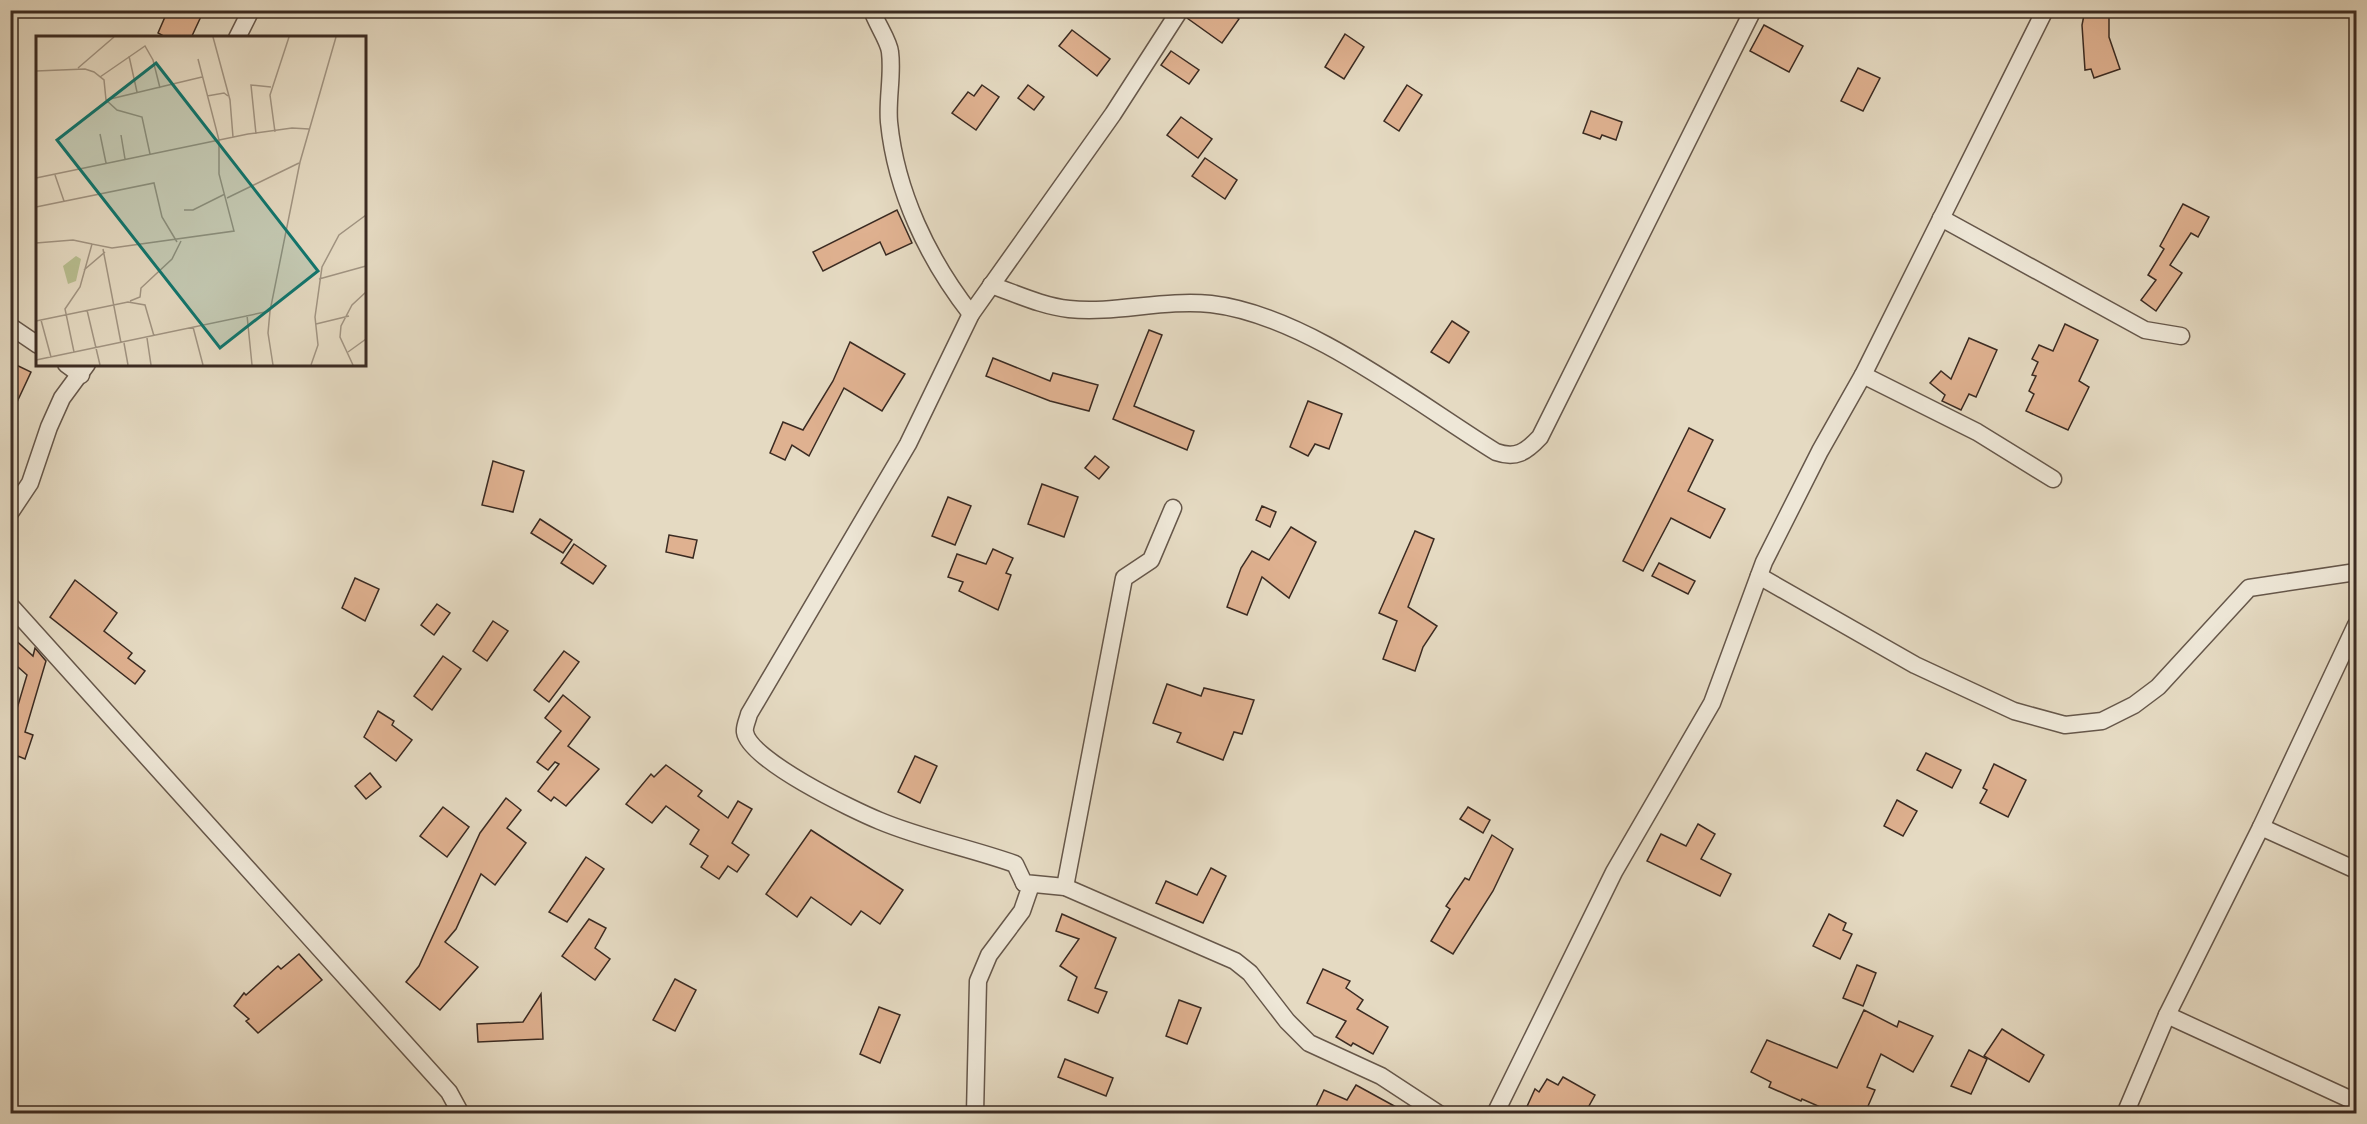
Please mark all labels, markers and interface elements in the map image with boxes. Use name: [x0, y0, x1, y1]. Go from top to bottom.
inset map: [36, 36, 366, 366]

